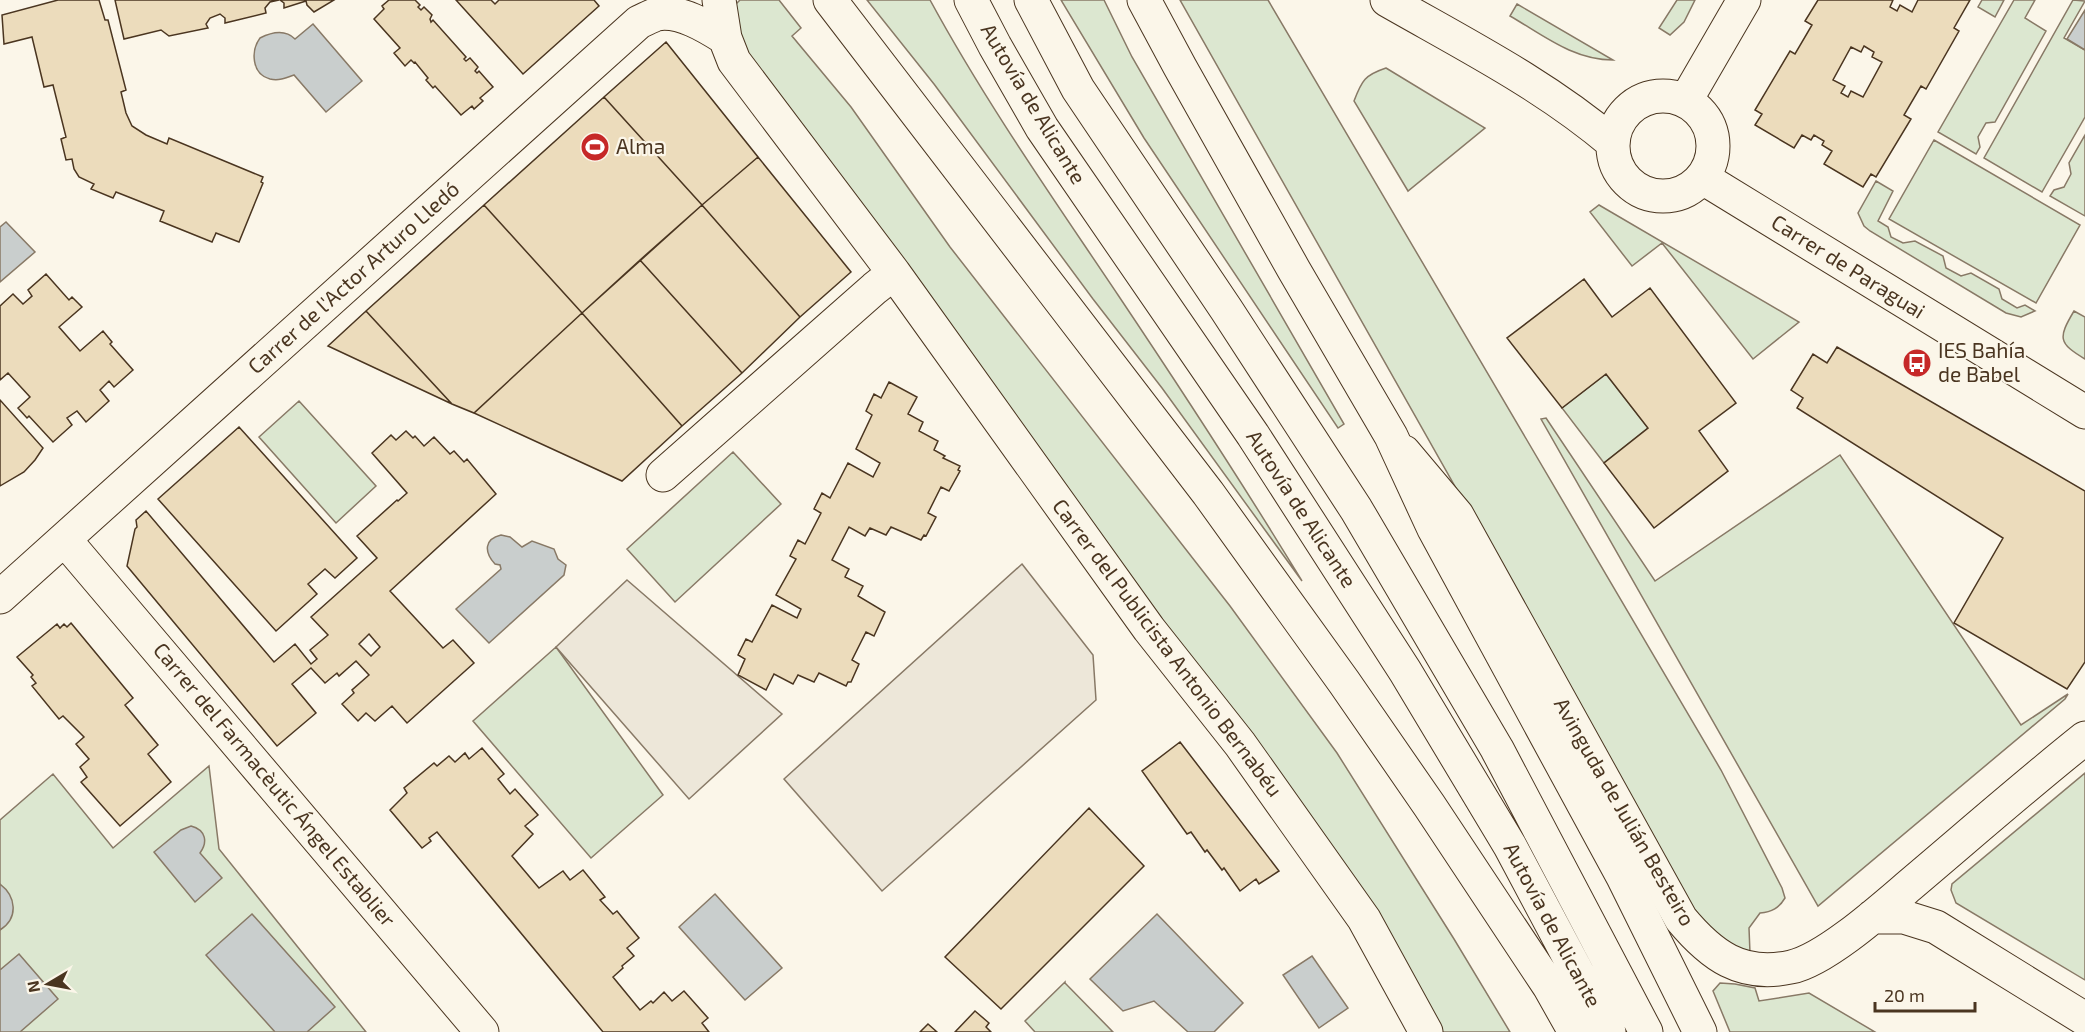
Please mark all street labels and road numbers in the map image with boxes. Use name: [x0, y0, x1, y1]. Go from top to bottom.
street label: Autovía de Alicante: [977, 18, 1092, 188]
street label: Carrer de l'Actor Arturo Lledó: [242, 175, 464, 378]
street label: Carrer de Paraguai: [1767, 208, 1930, 323]
street label: Autovía de Alicante: [1242, 425, 1362, 592]
street label: Carrer del Publicista Antonio Bernabéu: [1048, 493, 1288, 801]
street label: Carrer del Farmacèutic Ángel Establier: [149, 637, 402, 932]
street label: Avinguda de Julián Besteiro: [1550, 693, 1701, 930]
street label: Autovía de Alicante: [1499, 838, 1607, 1011]

